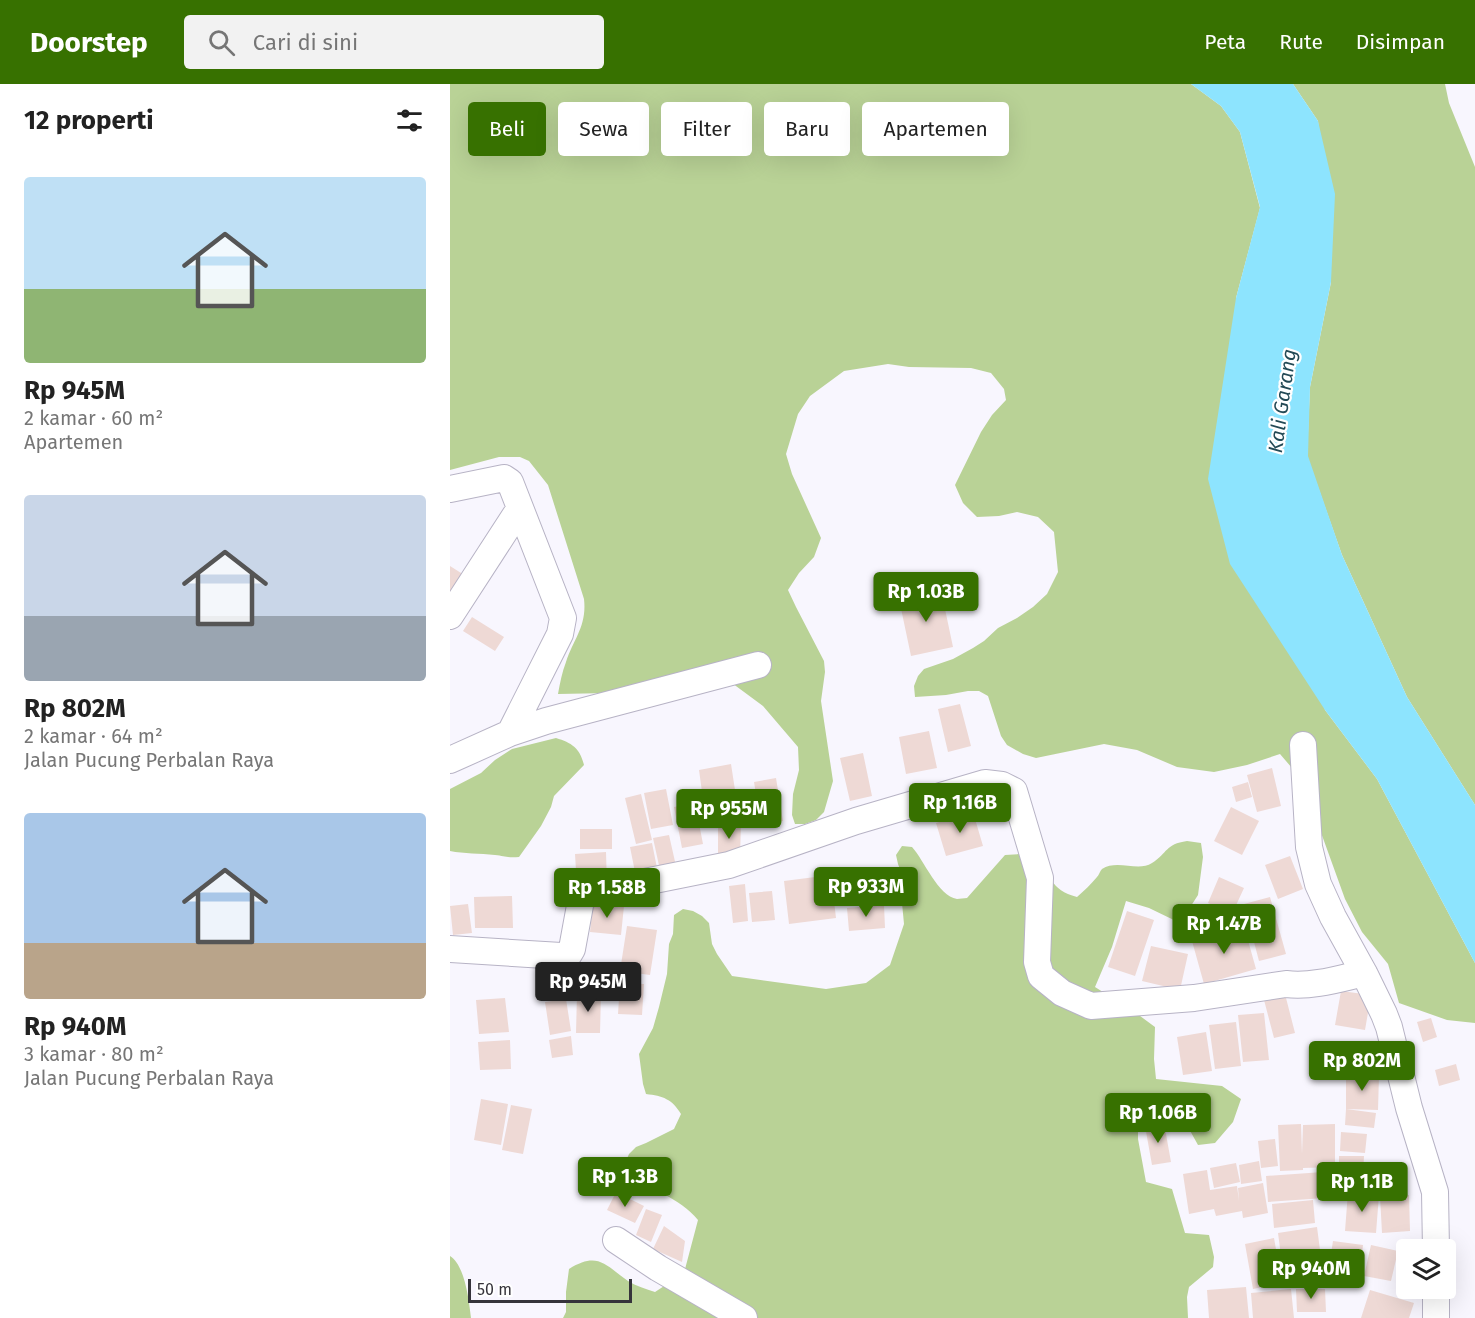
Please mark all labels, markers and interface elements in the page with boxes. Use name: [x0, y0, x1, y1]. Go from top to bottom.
search box: [184, 15, 604, 69]
text: Doorstep: [30, 26, 148, 59]
icon: search: [205, 26, 238, 59]
text: Cari di sini: [253, 29, 358, 56]
text: Peta: [1204, 29, 1246, 55]
text: Rute: [1279, 29, 1323, 55]
text: Disimpan: [1356, 29, 1445, 55]
chip: Beli: [468, 102, 546, 156]
chip: Sewa: [558, 102, 649, 156]
chip: Filter: [661, 102, 752, 156]
chip: Baru: [764, 102, 850, 156]
chip: Apartemen: [862, 102, 1009, 156]
icon: filters: [393, 104, 426, 137]
text: 12 properti: [24, 105, 154, 136]
icon: home: [171, 216, 279, 324]
water label: Kali Garang: [1263, 347, 1301, 455]
text: Rp 945M: [24, 375, 125, 406]
text: 2 kamar · 60 m²: [24, 406, 163, 430]
text: Apartemen: [24, 430, 123, 454]
icon: home: [171, 534, 279, 642]
pin: Rp 1.03B: [864, 572, 988, 623]
text: Rp 1.03B: [887, 579, 965, 603]
text: Rp 802M: [24, 693, 126, 724]
text: 2 kamar · 64 m²: [24, 724, 163, 748]
text: Jalan Pucung Perbalan Raya: [24, 748, 274, 772]
pin: Rp 1.16B: [898, 783, 1022, 834]
pin: Rp 955M: [674, 789, 784, 840]
text: Rp 1.16B: [923, 790, 997, 814]
text: Rp 955M: [690, 796, 768, 820]
icon: home: [171, 852, 279, 960]
pin: Rp 933M: [811, 867, 921, 918]
pin: Rp 1.58B: [545, 868, 669, 919]
text: Rp 933M: [828, 874, 904, 898]
text: Rp 1.58B: [568, 875, 646, 899]
pin: Rp 1.47B: [1162, 904, 1286, 955]
text: Rp 1.47B: [1186, 911, 1262, 935]
pin: Rp 945M: [533, 962, 643, 1013]
text: Rp 945M: [549, 969, 627, 993]
text: Rp 940M: [24, 1011, 126, 1042]
pin: Rp 802M: [1307, 1041, 1417, 1092]
text: 3 kamar · 80 m²: [24, 1042, 164, 1066]
text: Rp 802M: [1323, 1048, 1401, 1072]
text: Jalan Pucung Perbalan Raya: [24, 1066, 274, 1090]
pin: Rp 1.06B: [1096, 1093, 1220, 1144]
text: Rp 1.06B: [1119, 1100, 1197, 1124]
pin: Rp 1.3B: [570, 1157, 680, 1208]
pin: Rp 1.1B: [1307, 1162, 1417, 1213]
text: Rp 1.3B: [592, 1164, 658, 1188]
text: Rp 1.1B: [1331, 1169, 1393, 1193]
map controls: [1396, 1239, 1456, 1299]
button: layers: [1396, 1239, 1456, 1299]
pin: Rp 940M: [1256, 1249, 1366, 1300]
text: Rp 940M: [1272, 1256, 1350, 1280]
scale bar: [468, 1276, 632, 1304]
text: 50 m: [477, 1280, 512, 1299]

